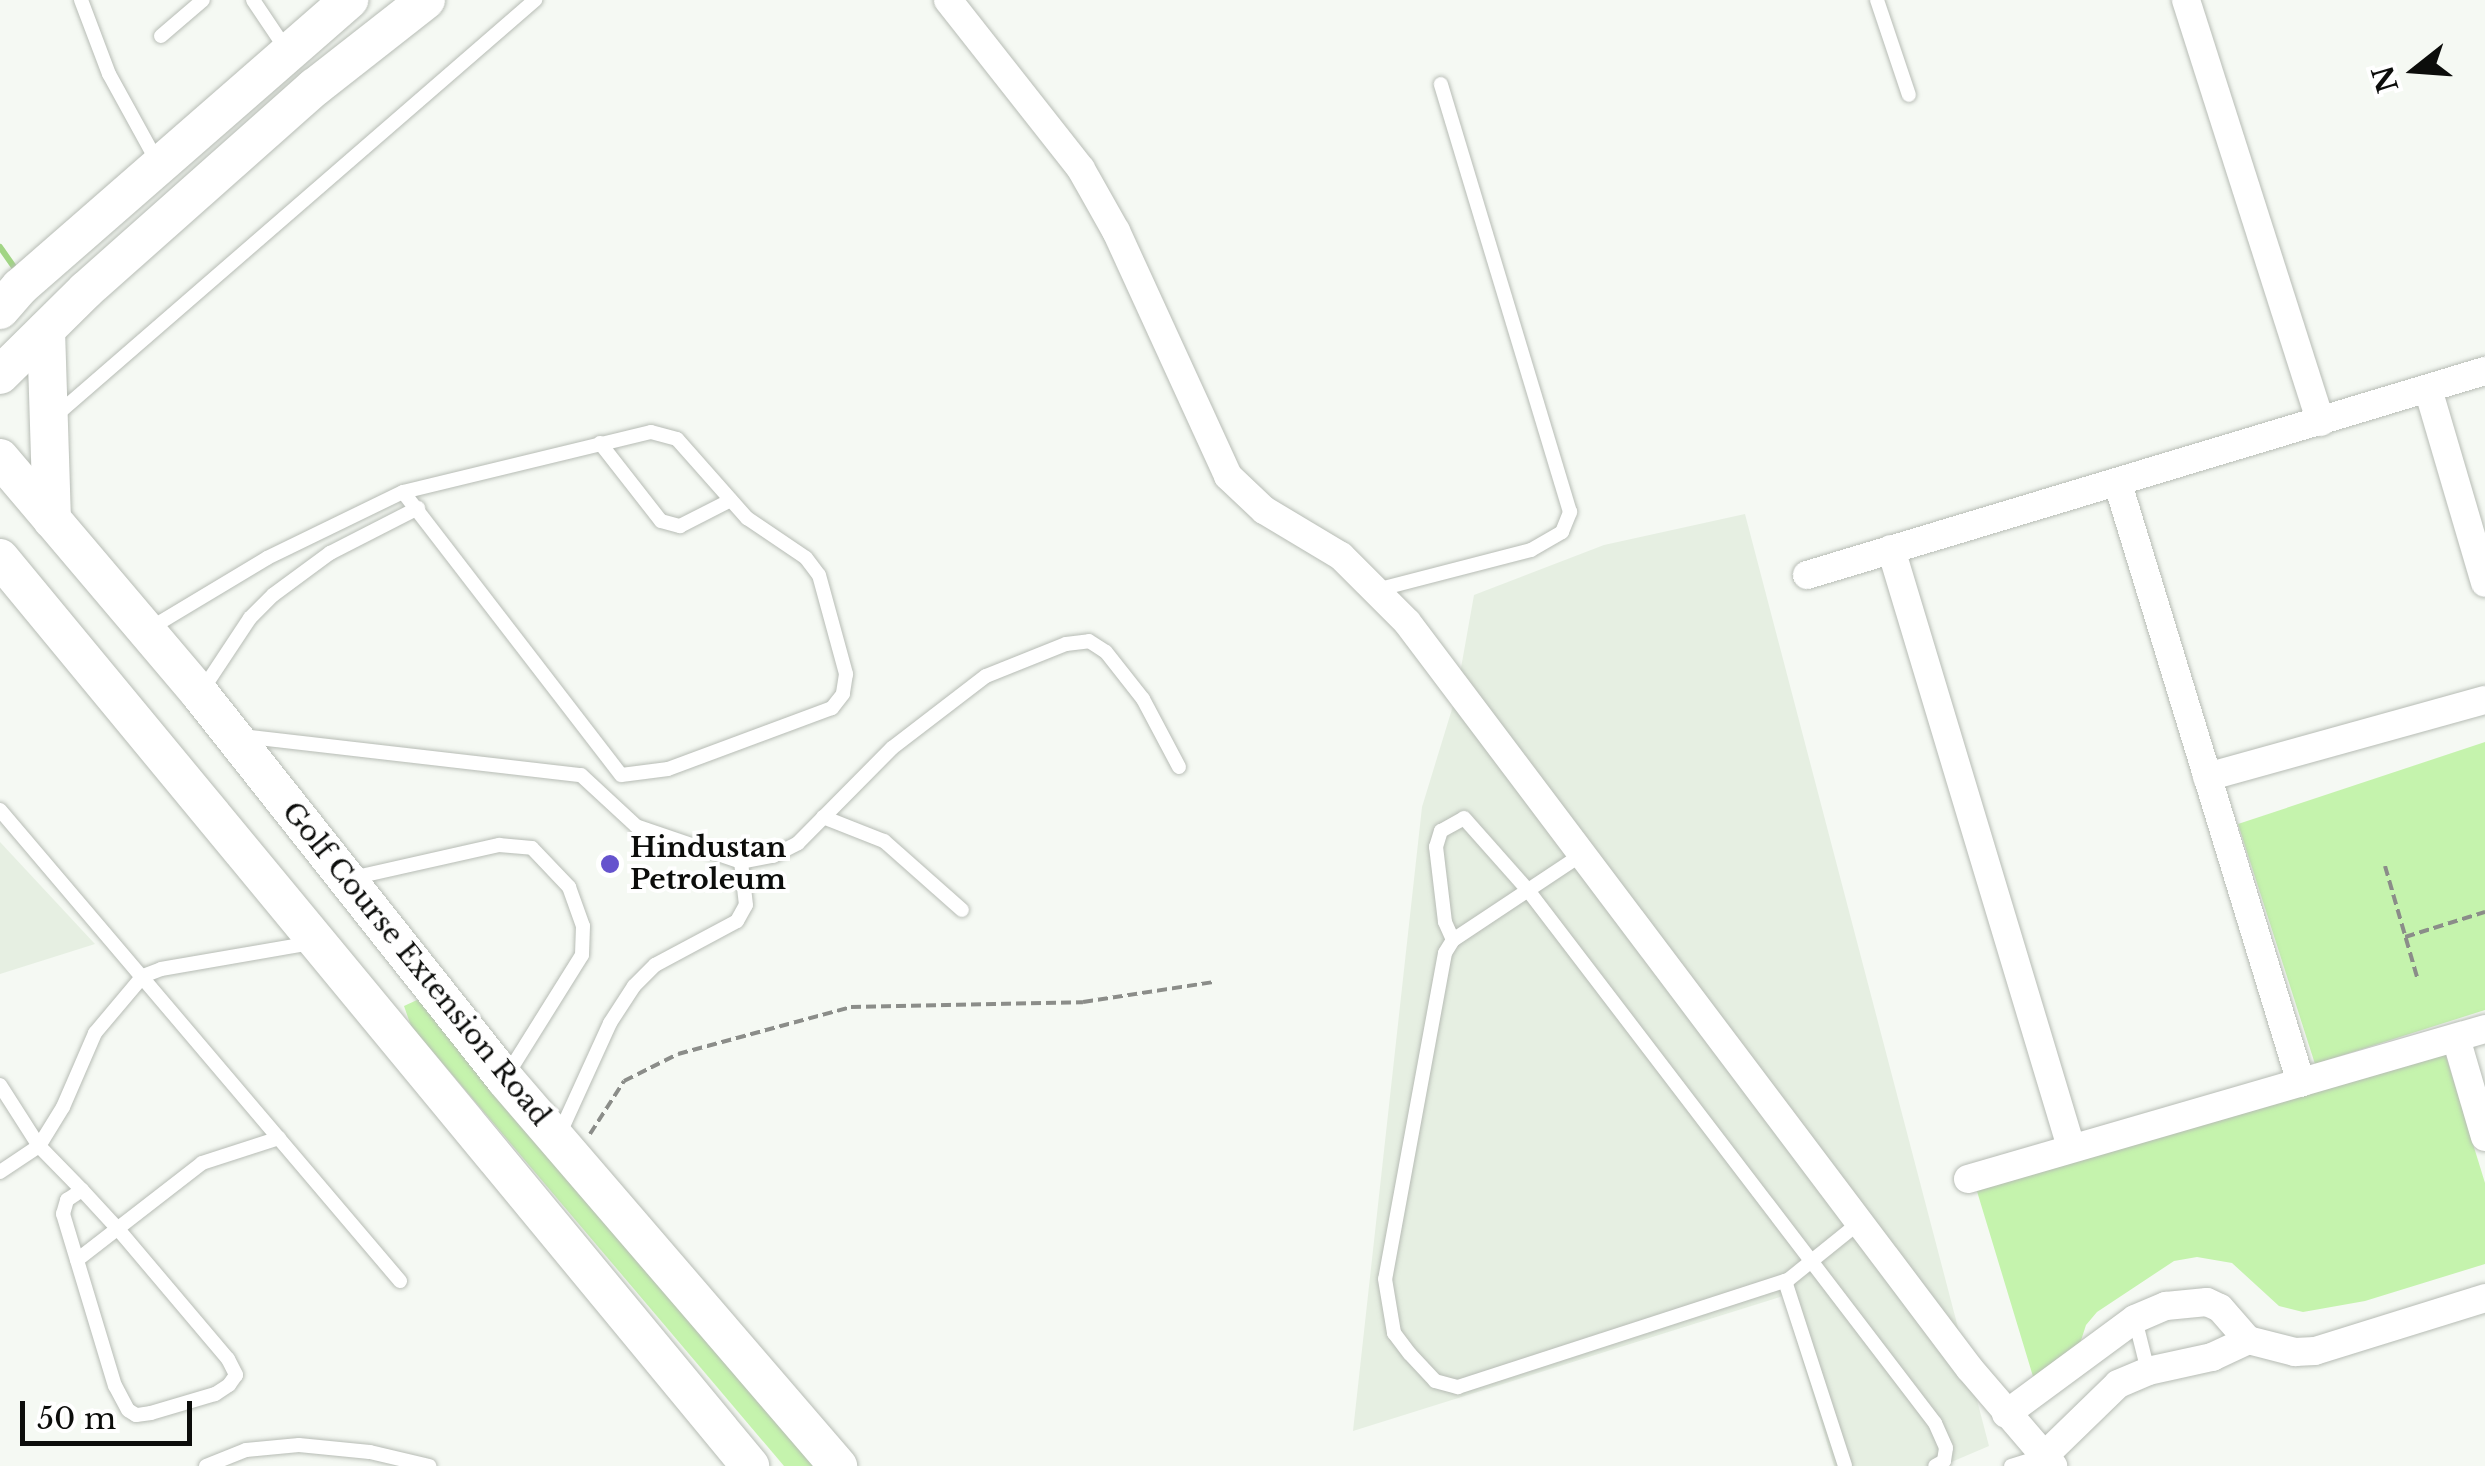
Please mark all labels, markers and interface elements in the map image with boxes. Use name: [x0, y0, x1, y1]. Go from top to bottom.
north arrow: [2365, 20, 2465, 120]
text: N: [2365, 61, 2406, 97]
street label: Golf Course Extension Road: [275, 795, 557, 1133]
place label: Hindustan Petroleum: [630, 831, 786, 897]
marker: Hindustan Petroleum: [599, 853, 621, 875]
scale bar: [25, 1381, 198, 1443]
text: 50 m: [37, 1400, 116, 1437]

